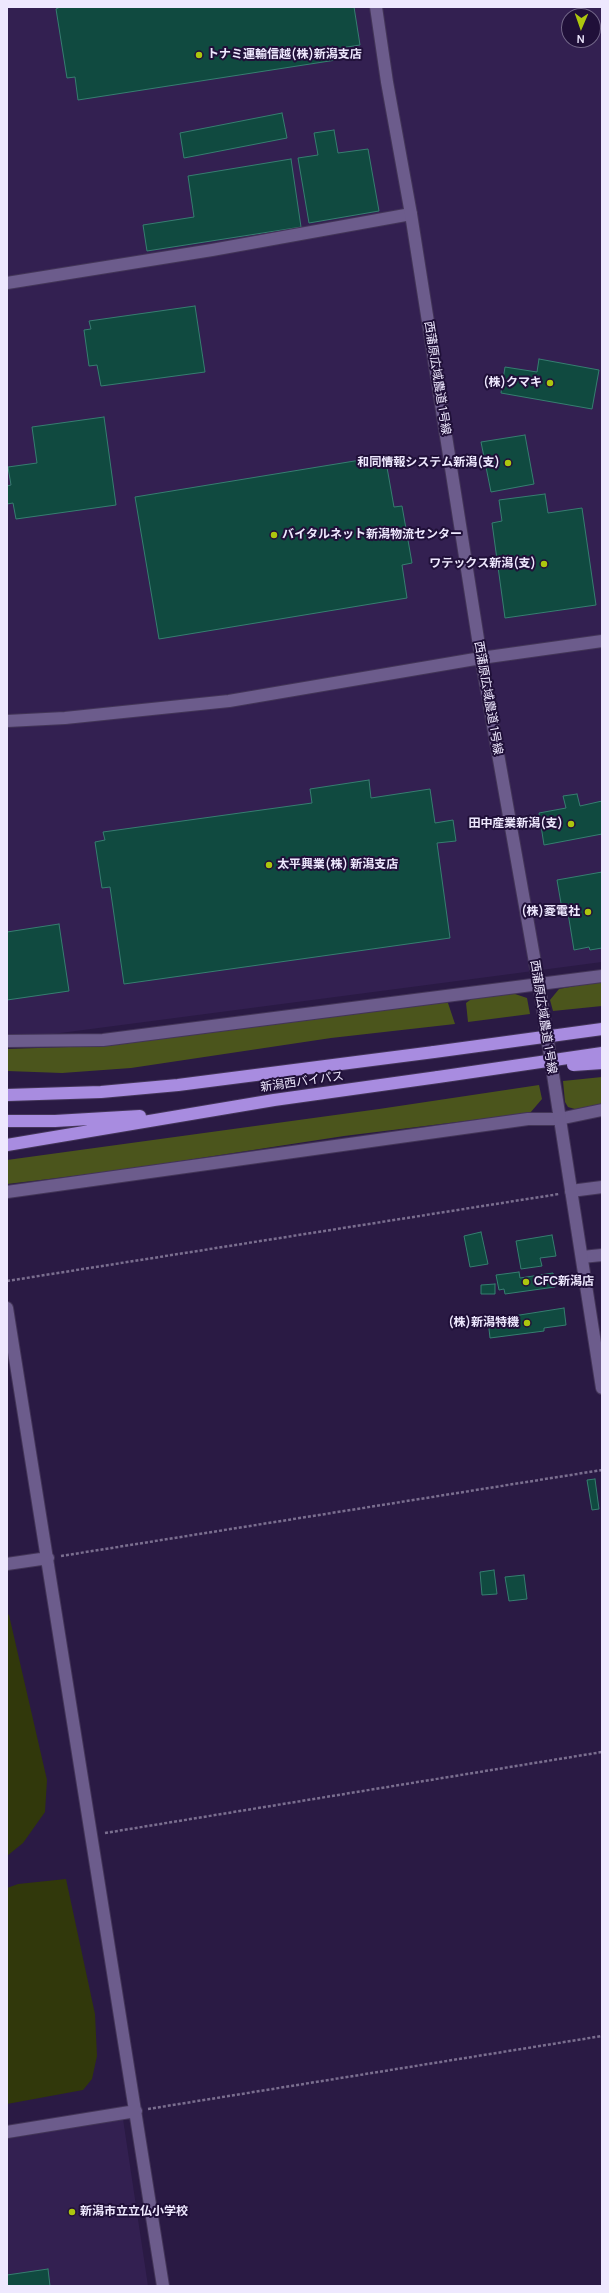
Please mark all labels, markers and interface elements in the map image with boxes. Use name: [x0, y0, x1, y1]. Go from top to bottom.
north arrow: [561, 8, 601, 48]
text: N: [576, 32, 585, 47]
place label: トナミ運輸信越(株)新潟支店: [207, 48, 362, 62]
marker: トナミ運輸信越(株)新潟支店: [194, 50, 204, 60]
street label: 西蒲原広域農道 1号線: [421, 320, 453, 436]
place label: (株)クマキ: [483, 376, 542, 390]
marker: (株)クマキ: [545, 378, 555, 388]
place label: 和同情報システム新潟(支): [357, 456, 500, 470]
marker: 和同情報システム新潟(支): [503, 458, 513, 468]
place label: バイタルネット新潟物流センター: [282, 528, 462, 542]
marker: バイタルネット新潟物流センター: [269, 530, 279, 540]
place label: ワテックス新潟(支): [429, 557, 536, 571]
marker: ワテックス新潟(支): [539, 559, 549, 569]
street label: 西蒲原広域農道 1号線: [471, 640, 505, 756]
place label: 田中産業新潟(支): [468, 817, 563, 831]
marker: 田中産業新潟(支): [566, 819, 576, 829]
place label: 太平興業(株) 新潟支店: [277, 858, 398, 872]
marker: 太平興業(株) 新潟支店: [264, 860, 274, 870]
place label: (株)菱電社: [521, 905, 580, 919]
marker: (株)菱電社: [583, 907, 593, 917]
street label: 西蒲原広域農道 1号線: [527, 959, 559, 1075]
street label: 新潟西バイパス: [259, 1069, 345, 1095]
place label: CFC新潟店: [534, 1275, 594, 1289]
marker: CFC新潟店: [521, 1277, 531, 1287]
place label: (株)新潟特機: [448, 1316, 519, 1330]
marker: (株)新潟特機: [522, 1318, 532, 1328]
place label: 新潟市立立仏小学校: [80, 2205, 188, 2219]
marker: 新潟市立立仏小学校: [67, 2207, 77, 2217]

